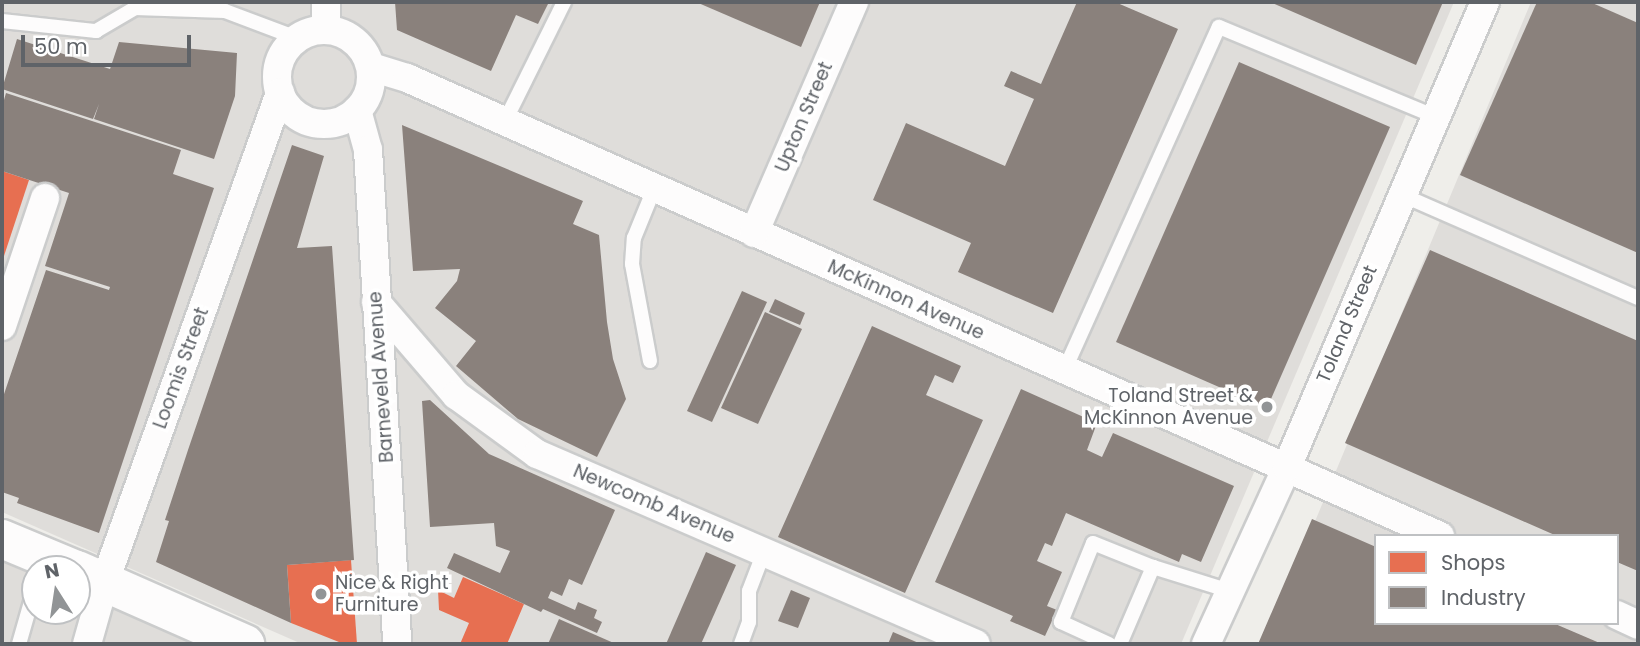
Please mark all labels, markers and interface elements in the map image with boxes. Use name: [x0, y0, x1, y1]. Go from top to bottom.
scale bar: [24, 21, 194, 65]
text: 50 m: [34, 32, 88, 61]
street label: Upton Street: [771, 58, 837, 176]
street label: McKinnon Avenue: [824, 255, 988, 345]
street label: Toland Street: [1312, 262, 1382, 386]
street label: Barneveld Avenue: [364, 290, 398, 464]
street label: Loomis Street: [149, 304, 213, 432]
place label: Toland Street & McKinnon Avenue: [1084, 385, 1253, 429]
marker: Toland Street & McKinnon Avenue: [1259, 399, 1275, 415]
street label: Newcomb Avenue: [570, 460, 738, 548]
legend: [1374, 534, 1619, 625]
text: Shops: [1441, 548, 1505, 577]
north arrow: [21, 555, 91, 625]
text: N: [42, 556, 62, 586]
place label: Nice & Right Furniture: [335, 572, 449, 616]
text: Industry: [1441, 583, 1526, 612]
marker: Nice & Right Furniture: [313, 586, 329, 602]

